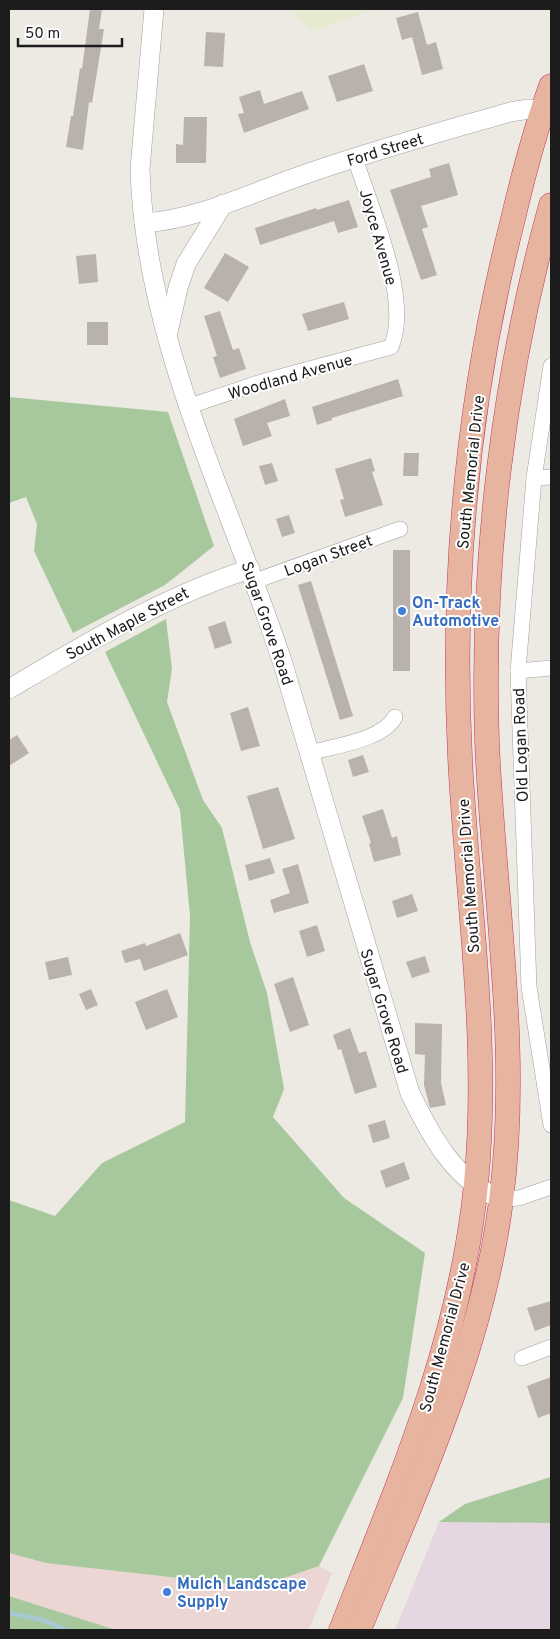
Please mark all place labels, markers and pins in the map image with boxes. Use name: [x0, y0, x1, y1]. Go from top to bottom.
place label: On-Track Automotive: [412, 594, 499, 632]
marker: On-Track Automotive: [396, 605, 408, 617]
place label: Mulch Landscape Supply: [177, 1575, 307, 1613]
marker: Mulch Landscape Supply: [161, 1586, 173, 1598]

